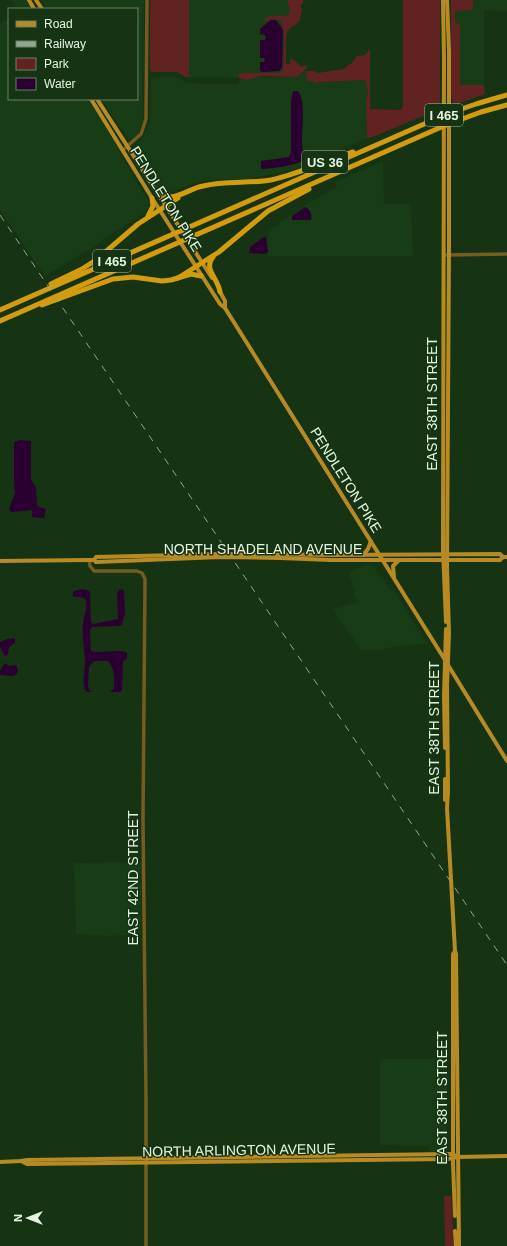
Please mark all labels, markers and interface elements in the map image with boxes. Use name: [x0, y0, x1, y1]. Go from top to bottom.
legend: [8, 8, 138, 100]
text: Road: [44, 17, 73, 31]
text: Railway: [44, 37, 86, 51]
text: Park: [44, 57, 70, 71]
text: Water: [44, 77, 76, 91]
road number: I 465: [425, 104, 463, 126]
street label: PENDLETON PIKE: [127, 143, 205, 255]
road number: US 36: [302, 151, 348, 173]
road number: I 465: [93, 250, 131, 272]
street label: EAST 38TH STREET: [424, 337, 440, 471]
street label: PENDLETON PIKE: [307, 424, 385, 536]
street label: NORTH SHADELAND AVENUE: [164, 541, 362, 557]
street label: EAST 38TH STREET: [426, 661, 442, 795]
street label: EAST 42ND STREET: [125, 810, 141, 946]
street label: EAST 38TH STREET: [434, 1031, 450, 1165]
street label: NORTH ARLINGTON AVENUE: [142, 1140, 336, 1160]
north arrow: [8, 1198, 48, 1238]
text: N: [12, 1214, 24, 1222]

